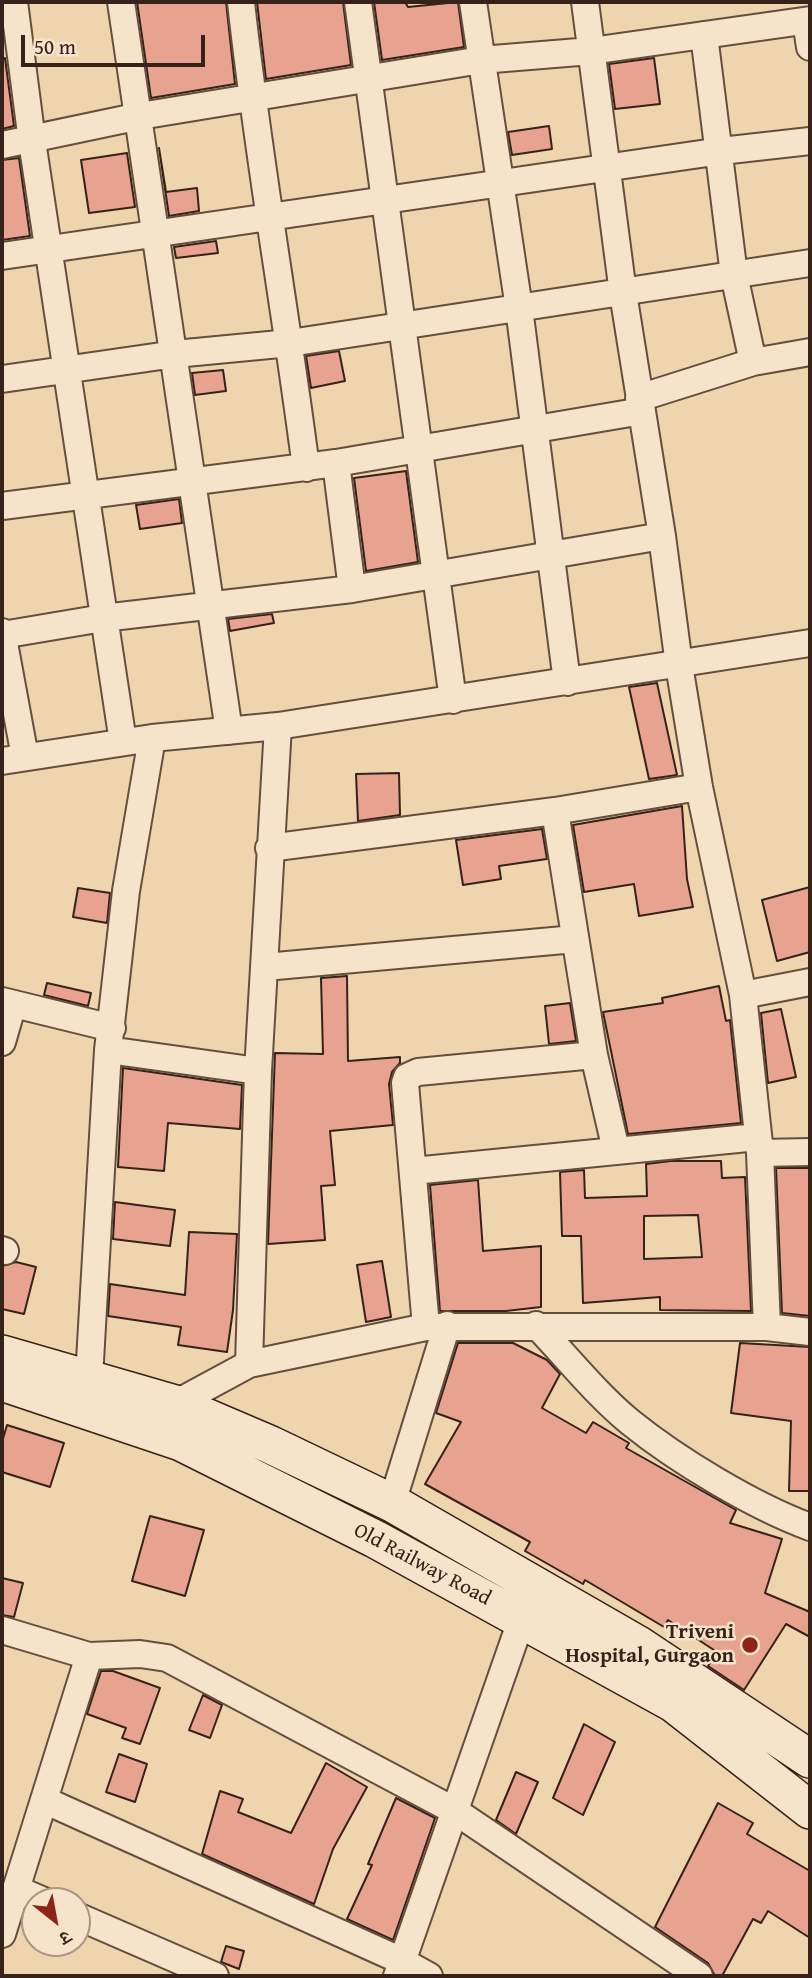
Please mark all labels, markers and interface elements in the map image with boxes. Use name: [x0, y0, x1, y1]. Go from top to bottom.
scale bar: [24, 21, 208, 65]
text: 50 m: [34, 31, 76, 62]
street label: Old Railway Road: [349, 1518, 495, 1612]
place label: Triveni Hospital, Gurgaon: [565, 1620, 734, 1670]
marker: Triveni Hospital, Gurgaon: [740, 1635, 760, 1655]
north arrow: [21, 1887, 91, 1957]
text: उ: [54, 1924, 77, 1953]

